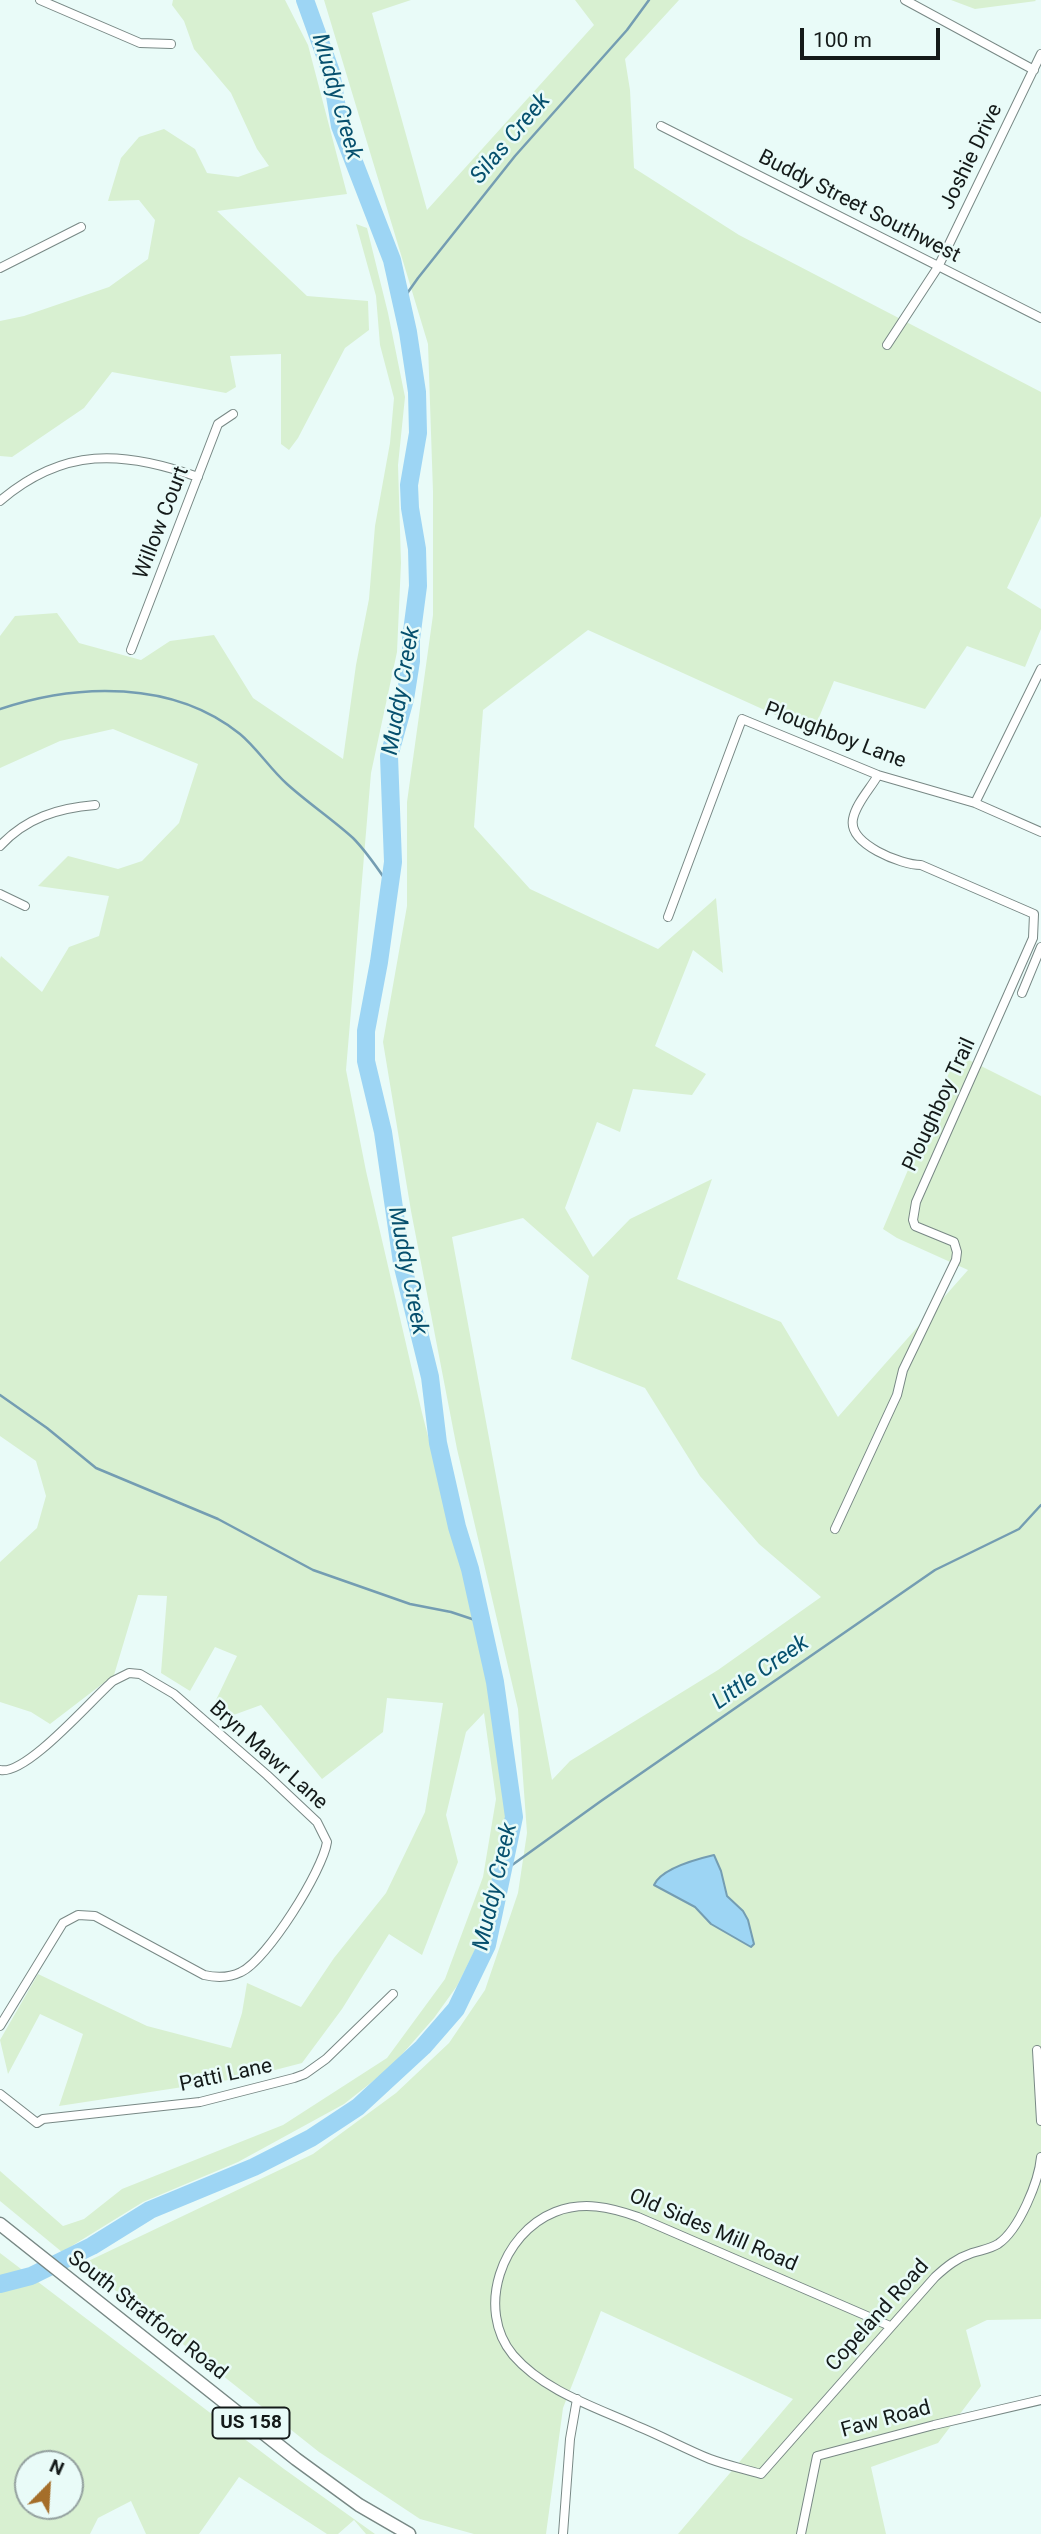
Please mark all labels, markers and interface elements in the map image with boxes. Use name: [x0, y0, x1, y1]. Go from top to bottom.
scale bar: [803, 14, 943, 58]
text: 100 m: [813, 28, 872, 52]
water label: Muddy Creek: [305, 31, 367, 163]
water label: Silas Creek: [465, 88, 557, 190]
street label: Joshie Drive: [936, 100, 1008, 214]
street label: Buddy Street Southwest: [754, 145, 964, 269]
street label: Willow Court: [129, 463, 195, 583]
water label: Muddy Creek: [377, 625, 427, 757]
street label: Ploughboy Lane: [761, 697, 909, 775]
street label: Ploughboy Trail: [898, 1034, 982, 1176]
water label: Muddy Creek: [381, 1205, 433, 1337]
water label: Little Creek: [707, 1630, 815, 1716]
street label: Bryn Mawr Lane: [204, 1696, 332, 1816]
water label: Muddy Creek: [468, 1821, 524, 1953]
street label: Patti Lane: [177, 2054, 275, 2098]
street label: Old Sides Mill Road: [625, 2184, 801, 2278]
street label: South Stratford Road: [62, 2246, 232, 2386]
street label: Copeland Road: [821, 2255, 935, 2377]
street label: Faw Road: [838, 2396, 934, 2444]
road number: US 158: [212, 2408, 290, 2438]
north arrow: [14, 2450, 84, 2520]
text: N: [46, 2454, 68, 2480]

